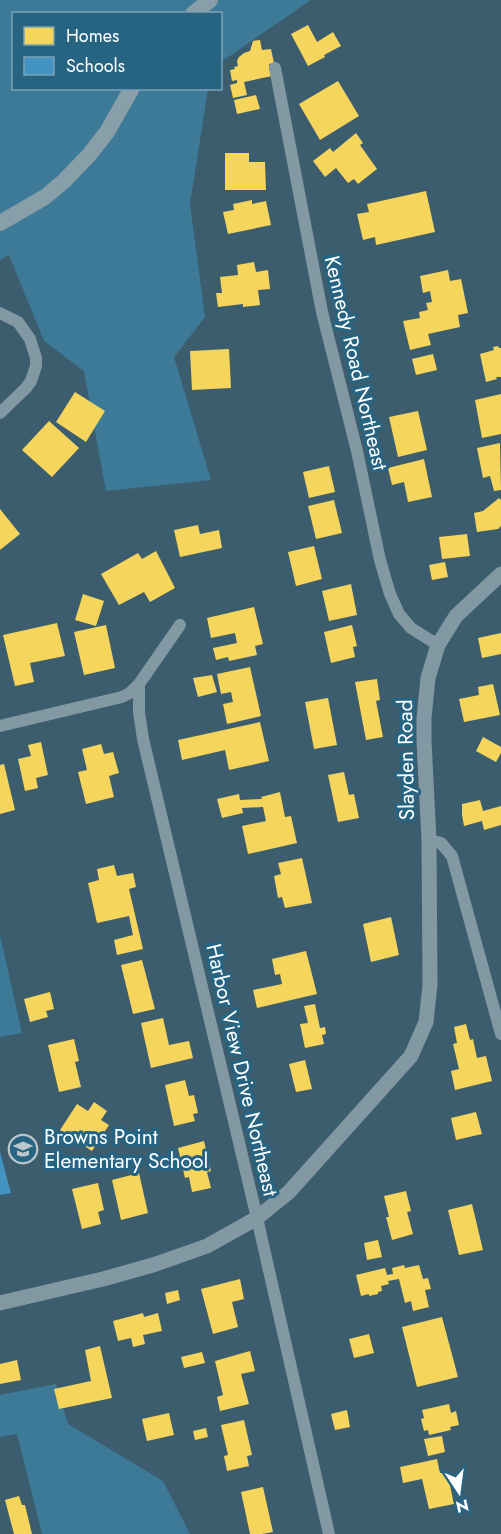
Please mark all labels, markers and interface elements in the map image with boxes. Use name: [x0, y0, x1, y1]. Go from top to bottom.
legend: [12, 12, 222, 90]
text: Homes: [66, 23, 119, 49]
text: Schools: [66, 53, 125, 79]
street label: Kennedy Road Northeast: [317, 253, 395, 473]
street label: Slayden Road: [390, 699, 422, 821]
street label: Harbor View Drive Northeast: [198, 941, 286, 1199]
place label: Browns Point Elementary School: [44, 1122, 208, 1176]
school or university icon: Browns Point Elementary School: [7, 1133, 39, 1165]
north arrow: [429, 1462, 489, 1522]
text: N: [453, 1493, 471, 1519]

